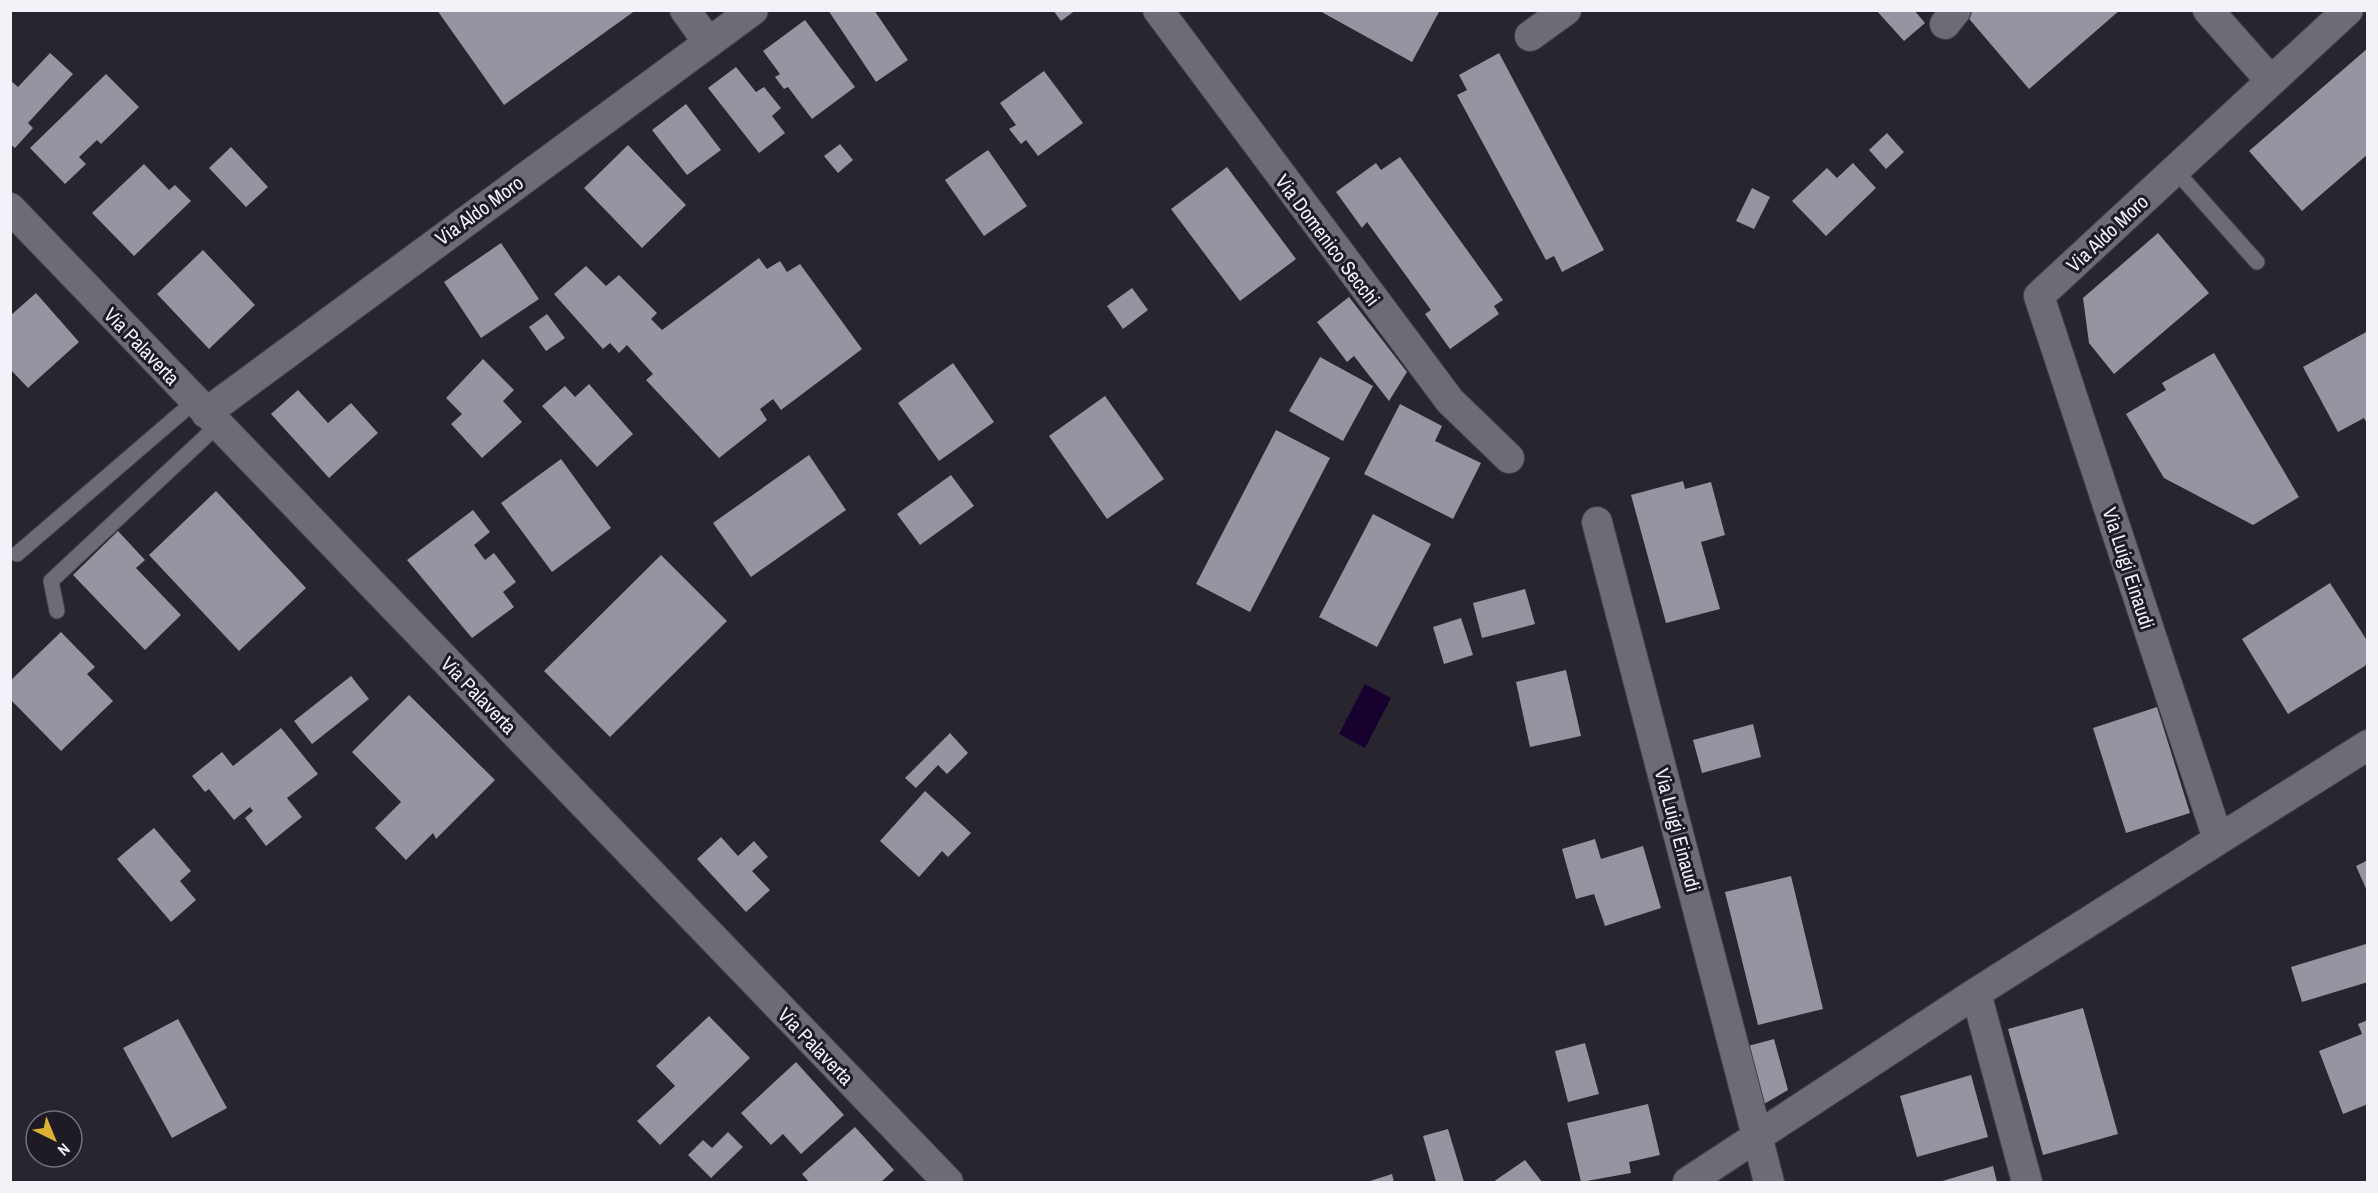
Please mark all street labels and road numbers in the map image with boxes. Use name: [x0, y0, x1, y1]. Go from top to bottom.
street label: Via Aldo Moro: [430, 169, 528, 251]
street label: Via Domenico Secchi: [1270, 169, 1386, 311]
street label: Via Aldo Moro: [2060, 188, 2154, 278]
street label: Via Palaverta: [98, 301, 186, 391]
street label: Via Luigi Einaudi: [2097, 504, 2161, 632]
street label: Via Palaverta: [435, 650, 523, 740]
street label: Via Luigi Einaudi: [1649, 765, 1707, 895]
street label: Via Palaverta: [772, 1001, 860, 1091]

